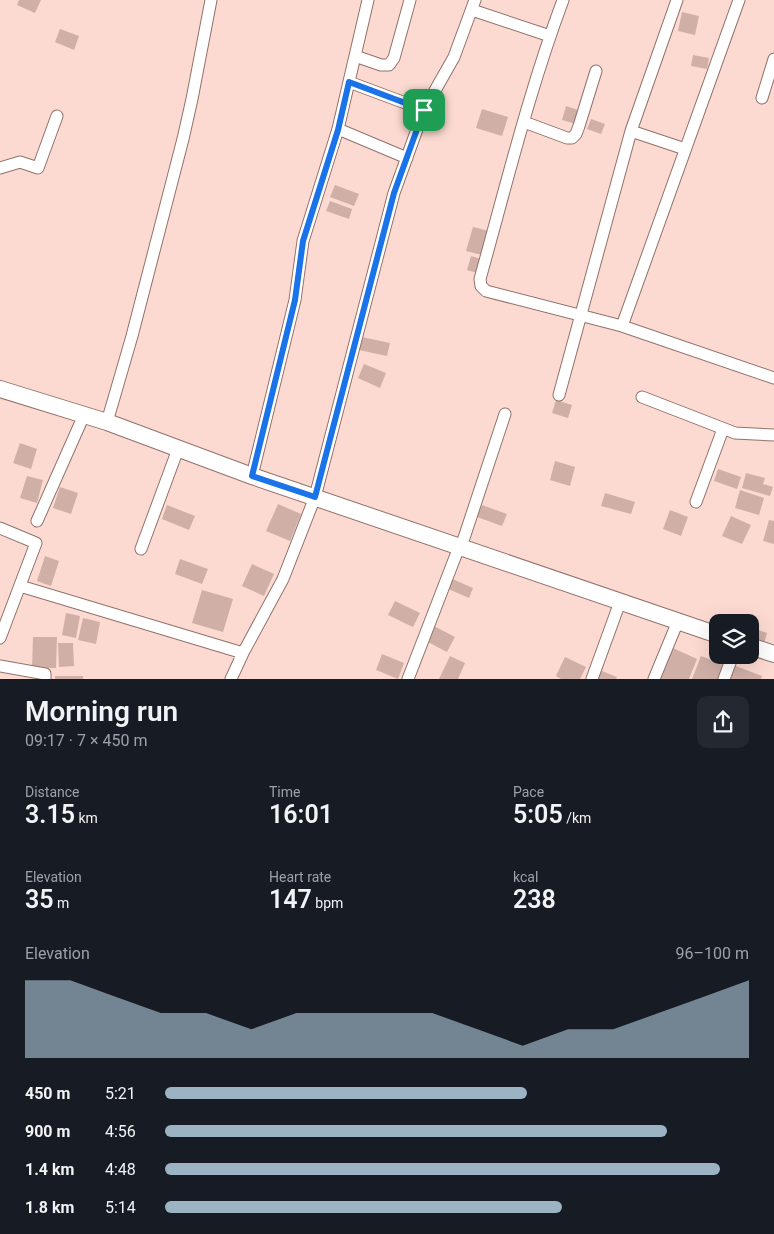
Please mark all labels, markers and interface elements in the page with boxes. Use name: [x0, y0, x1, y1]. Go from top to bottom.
pin: [403, 89, 445, 131]
icon: arrive: [410, 96, 438, 124]
map controls: [709, 614, 759, 664]
button: layers: [709, 614, 759, 664]
text: Morning run: [25, 695, 178, 728]
button: share: [697, 696, 749, 748]
text: 09:17 · 7 × 450 m: [25, 731, 147, 750]
text: Distance: [25, 784, 80, 800]
text: Time: [269, 784, 300, 800]
text: Pace: [513, 784, 544, 800]
text: 3.15: [25, 800, 75, 829]
text: 16:01: [269, 800, 333, 829]
text: 5:05: [513, 800, 563, 829]
text: km: [75, 810, 98, 826]
text: /km: [563, 810, 591, 826]
text: Elevation: [25, 869, 82, 885]
text: Heart rate: [269, 869, 331, 885]
text: kcal: [513, 869, 538, 885]
text: 35: [25, 885, 54, 914]
text: 147: [269, 885, 312, 914]
text: 238: [513, 885, 556, 914]
text: m: [54, 895, 69, 911]
text: bpm: [312, 895, 343, 911]
text: Elevation: [25, 944, 90, 963]
text: 96–100 m: [676, 944, 749, 963]
text: 450 m: [25, 1084, 70, 1103]
text: 5:21: [105, 1084, 136, 1103]
text: 900 m: [25, 1122, 70, 1141]
text: 4:56: [105, 1122, 136, 1141]
text: 1.4 km: [25, 1160, 74, 1179]
text: 4:48: [105, 1160, 136, 1179]
text: 1.8 km: [25, 1198, 74, 1217]
text: 5:14: [105, 1198, 136, 1217]

